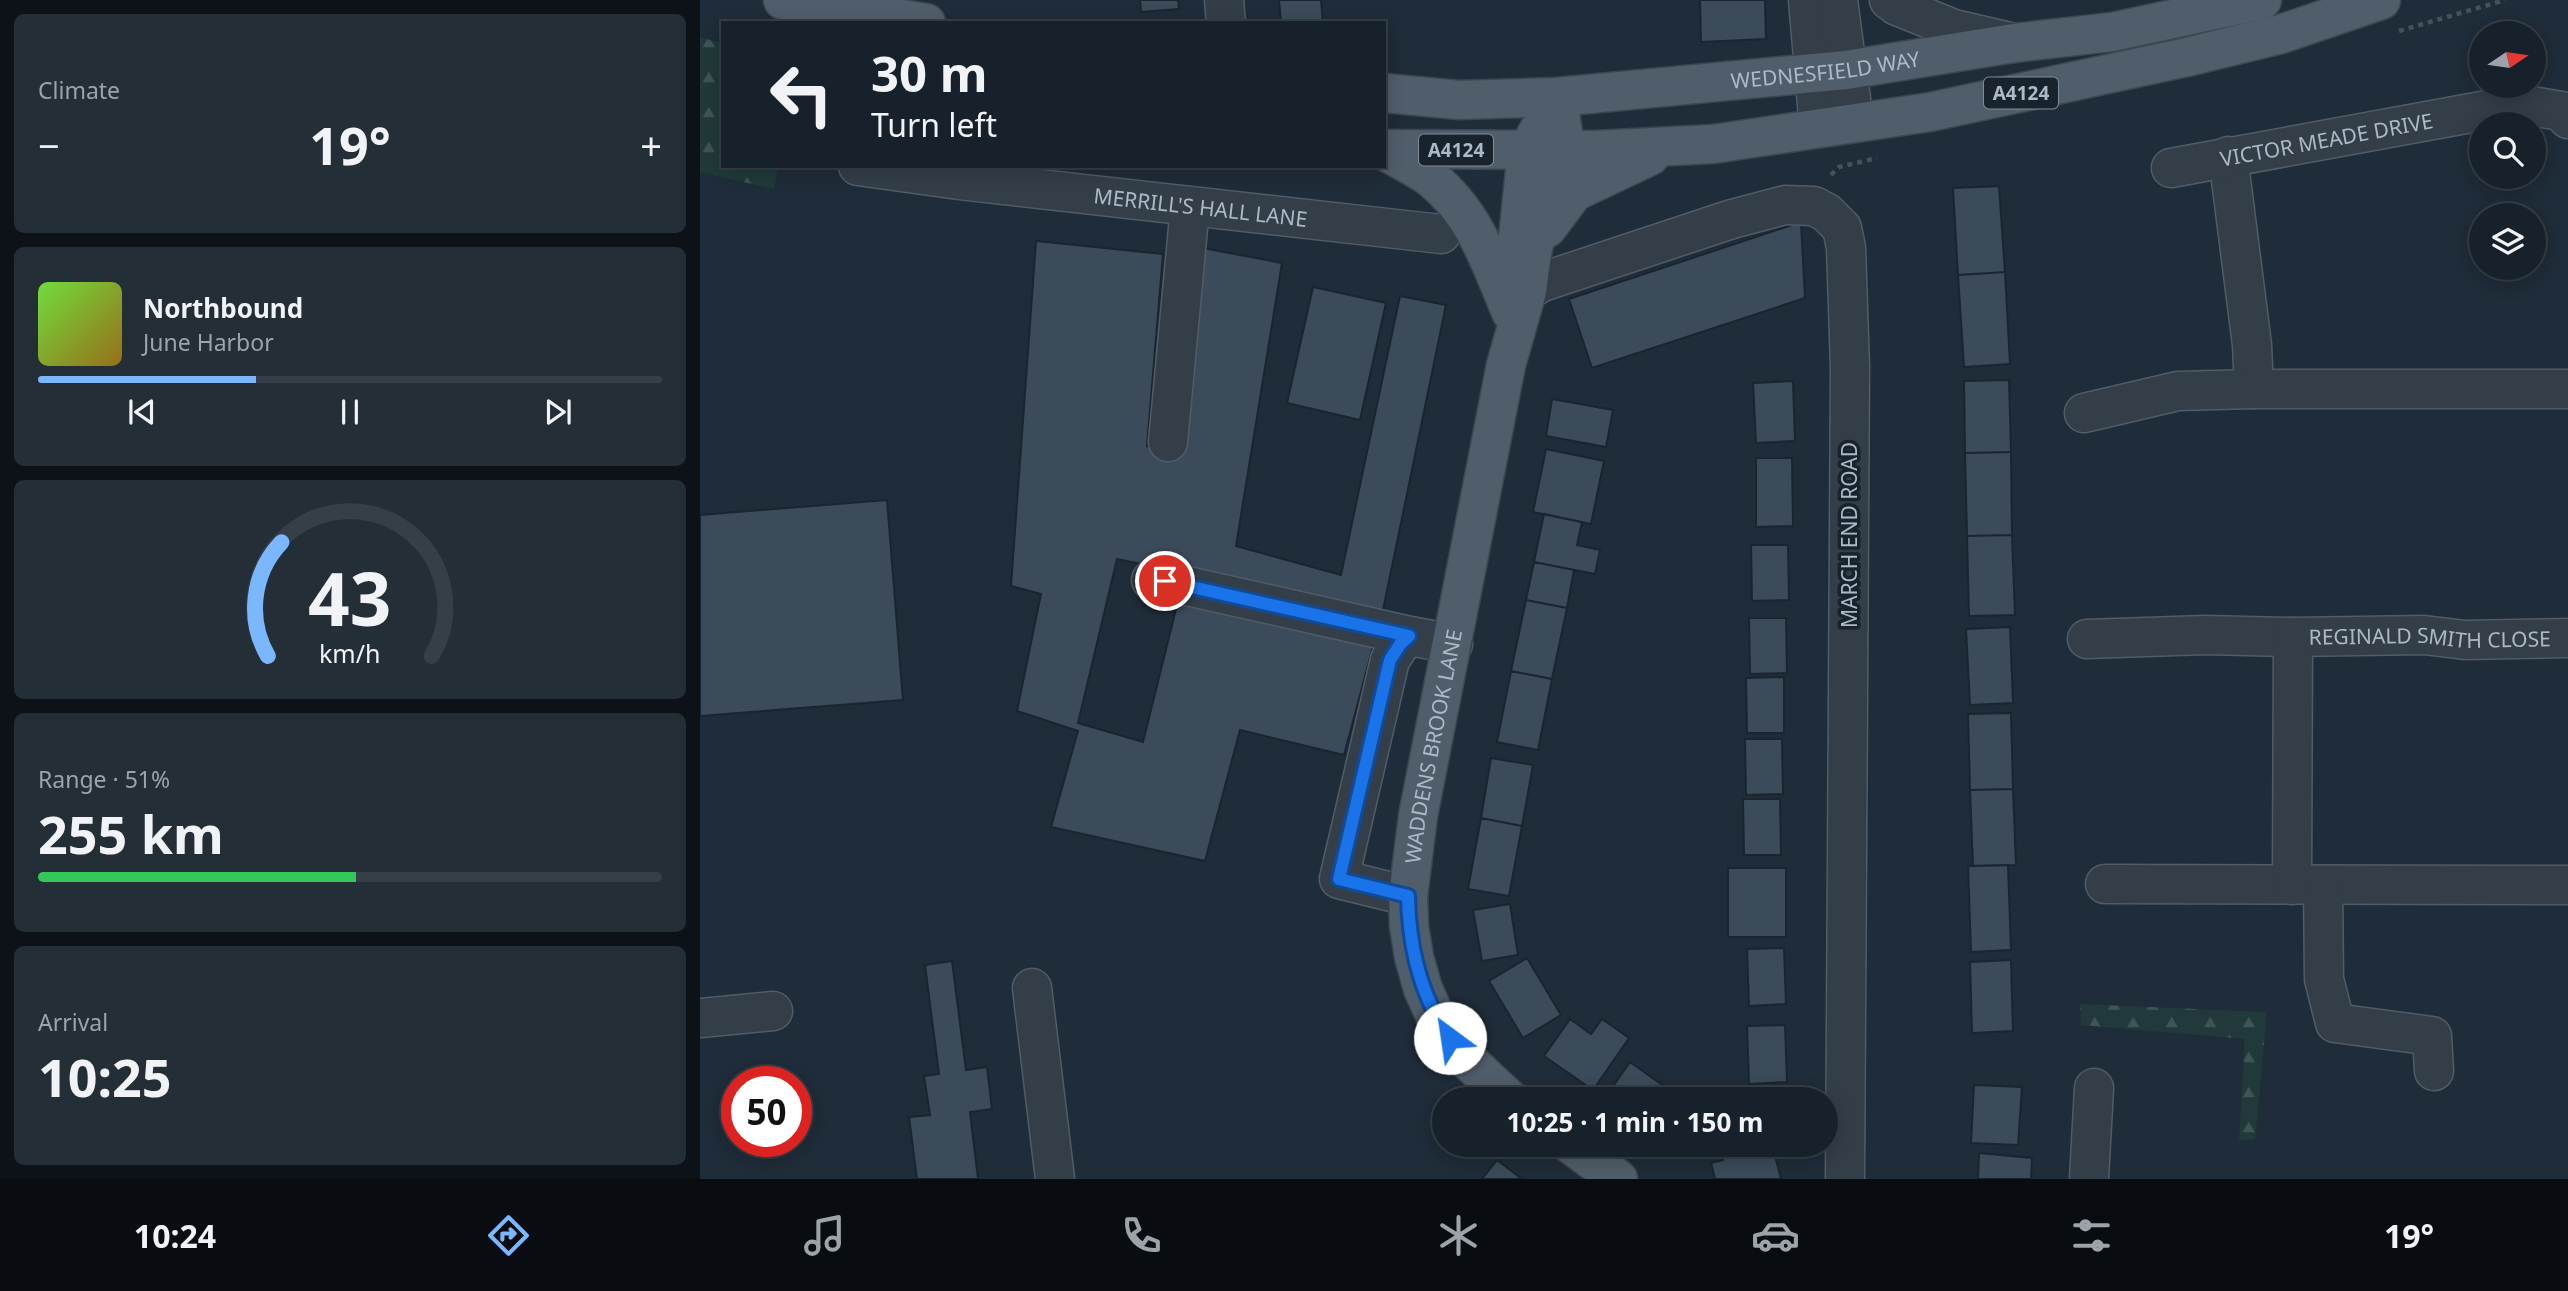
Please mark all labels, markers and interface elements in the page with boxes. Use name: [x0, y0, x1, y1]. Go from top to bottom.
north arrow: [2469, 21, 2546, 98]
map controls: [2469, 21, 2546, 280]
text: 30 m: [871, 40, 988, 106]
street label: WEDNESFIELD WAY: [1730, 44, 1922, 95]
icon: left: [756, 49, 847, 140]
text: Climate: [38, 74, 120, 106]
road number: A4124: [1984, 78, 2058, 108]
text: Turn left: [871, 103, 997, 146]
street label: VICTOR MEADE DRIVE: [2218, 106, 2435, 173]
text: 19°: [309, 109, 391, 180]
button: search: [2469, 112, 2546, 189]
text: −: [38, 119, 60, 171]
text: +: [640, 119, 662, 171]
road number: A4124: [1419, 134, 1493, 166]
street label: MERRILL'S HALL LANE: [1092, 181, 1309, 233]
button: layers: [2469, 203, 2546, 280]
text: Northbound: [143, 290, 303, 326]
text: June Harbor: [143, 326, 274, 358]
icon: previous: [123, 393, 161, 431]
icon: pause: [331, 393, 369, 431]
icon: next: [539, 393, 577, 431]
street label: MARCH END ROAD: [1835, 442, 1863, 628]
text: 43: [308, 548, 392, 647]
pin: [1135, 551, 1195, 611]
icon: arrive: [1146, 562, 1184, 600]
street label: REGINALD SMITH CLOSE: [2309, 621, 2551, 654]
street label: WADDENS BROOK LANE: [1398, 627, 1468, 865]
text: km/h: [319, 635, 381, 669]
text: Range · 51%: [38, 763, 170, 795]
text: 255 km: [38, 798, 224, 869]
position arrow: [1413, 1001, 1487, 1075]
text: Arrival: [38, 1006, 108, 1038]
text: 10:25: [38, 1041, 172, 1112]
speed limit sign: 50: [721, 1066, 812, 1157]
text: 10:25 · 1 min · 150 m: [1507, 1104, 1763, 1140]
icon: directions: [484, 1211, 533, 1260]
icon: music: [800, 1211, 849, 1260]
icon: phone: [1117, 1211, 1166, 1260]
icon: climate: [1434, 1211, 1483, 1260]
icon: car: [1751, 1211, 1800, 1260]
icon: filters: [2067, 1211, 2116, 1260]
text: 10:24: [134, 1214, 216, 1257]
text: 19°: [2384, 1214, 2434, 1257]

